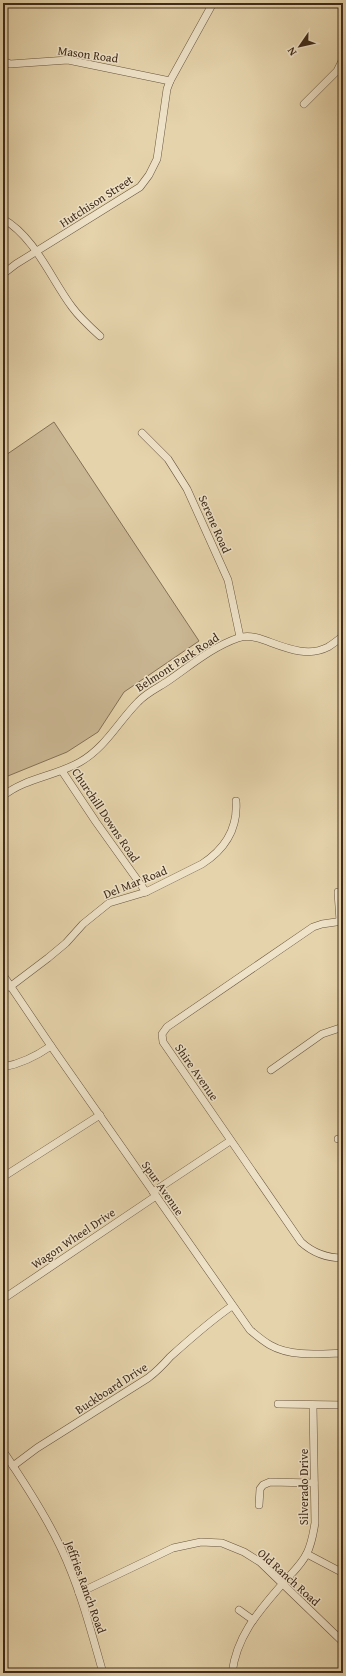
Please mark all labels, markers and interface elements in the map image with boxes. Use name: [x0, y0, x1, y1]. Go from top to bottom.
north arrow: [280, 26, 320, 66]
street label: Mason Road: [57, 41, 120, 67]
text: N: [283, 44, 300, 59]
street label: Hutchison Street: [56, 170, 137, 231]
street label: Serene Road: [195, 492, 236, 556]
street label: Belmont Park Road: [132, 628, 222, 695]
street label: Churchill Downs Road: [68, 765, 144, 866]
street label: Del Mar Road: [101, 861, 170, 902]
street label: Shire Avenue: [171, 1040, 223, 1104]
street label: Spur Avenue: [138, 1157, 188, 1219]
street label: Wagon Wheel Drive: [28, 1203, 119, 1272]
street label: Buckboard Drive: [71, 1358, 151, 1418]
street label: Silverado Drive: [295, 1448, 312, 1525]
street label: Jeffries Ranch Road: [61, 1536, 111, 1636]
street label: Old Ranch Road: [254, 1544, 324, 1610]

